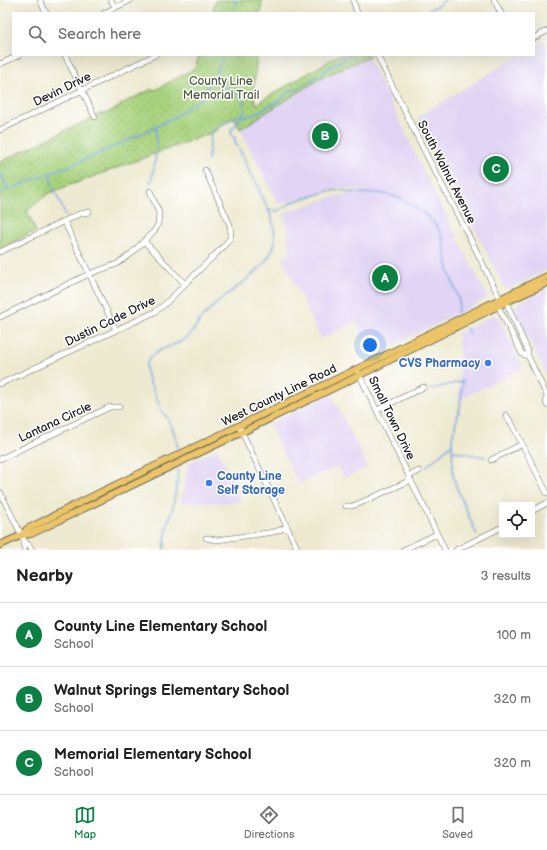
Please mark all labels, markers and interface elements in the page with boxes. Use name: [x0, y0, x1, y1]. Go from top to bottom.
search box: [12, 12, 535, 56]
icon: search: [26, 23, 48, 45]
text: Search here: [58, 25, 141, 44]
street label: Devin Drive: [31, 69, 94, 110]
park label: County Line Memorial Trail: [183, 74, 259, 103]
street label: South Walnut Avenue: [414, 118, 479, 226]
pin: B: [312, 121, 338, 151]
pin: C: [483, 154, 509, 184]
pin: A: [372, 263, 398, 293]
street label: Dustin Cade Drive: [63, 293, 158, 350]
your location: [360, 335, 380, 355]
place label: CVS Pharmacy: [399, 356, 480, 371]
marker: CVS Pharmacy: [483, 358, 493, 368]
street label: West County Line Road: [219, 361, 339, 430]
street label: Small Town Drive: [365, 374, 418, 462]
street label: Lantana Circle: [16, 399, 94, 446]
place label: County Line Self Storage: [217, 469, 285, 498]
marker: County Line Self Storage: [204, 478, 214, 488]
map controls: [499, 502, 535, 538]
button: locate: [499, 502, 535, 538]
text: Nearby: [16, 566, 73, 586]
text: 3 results: [480, 568, 531, 584]
text: County Line Elementary School: [54, 617, 267, 636]
text: A: [25, 627, 33, 643]
text: 100 m: [496, 627, 531, 643]
text: School: [54, 636, 94, 652]
text: Walnut Springs Elementary School: [54, 681, 289, 700]
text: B: [24, 691, 34, 707]
text: 320 m: [493, 691, 531, 707]
text: School: [54, 700, 94, 716]
text: Memorial Elementary School: [54, 745, 251, 764]
text: C: [24, 755, 34, 771]
text: 320 m: [493, 755, 531, 771]
text: School: [54, 764, 94, 780]
tab: Map: [74, 804, 96, 841]
tab: Directions: [244, 804, 294, 841]
tab: Saved: [442, 804, 473, 841]

